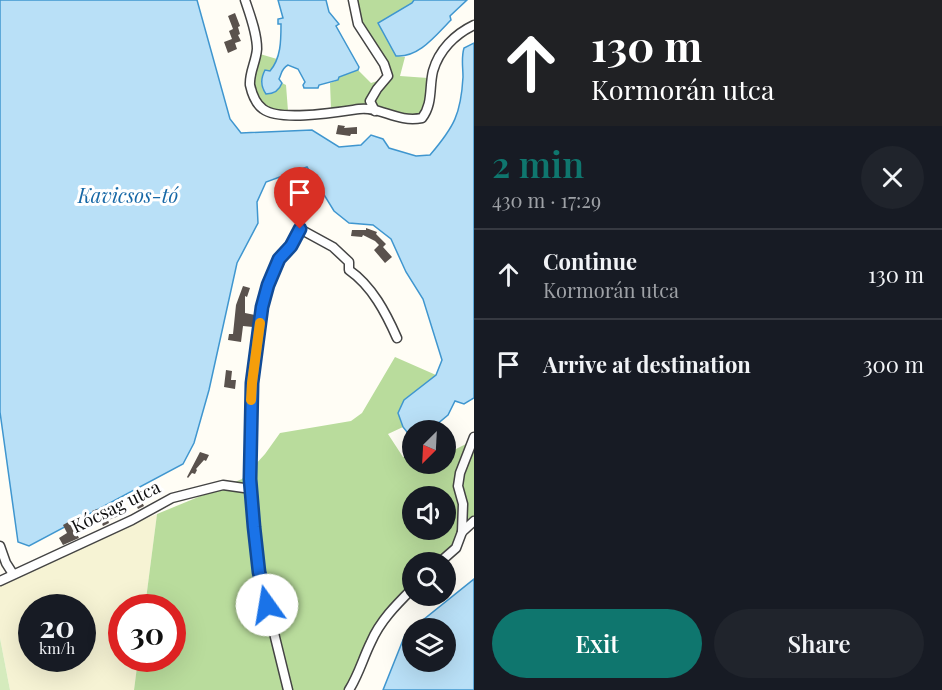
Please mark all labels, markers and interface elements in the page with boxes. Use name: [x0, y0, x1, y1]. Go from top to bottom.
text: 130 m: [591, 17, 702, 73]
icon: ahead: [492, 24, 570, 102]
text: Kormorán utca: [591, 71, 774, 107]
text: 2 min: [492, 139, 584, 187]
button: close: [861, 146, 924, 209]
pin: [274, 167, 325, 229]
icon: arrive: [283, 176, 316, 209]
water label: Kavicsos-tó: [77, 181, 179, 208]
text: 430 m · 17:29: [492, 186, 601, 213]
text: Continue: [543, 246, 637, 276]
icon: ahead: [492, 258, 525, 291]
text: 130 m: [868, 259, 924, 289]
text: Kormorán utca: [543, 276, 679, 303]
icon: arrive: [492, 348, 525, 381]
text: Arrive at destination: [543, 349, 751, 379]
text: 300 m: [863, 349, 924, 379]
north arrow: [402, 420, 456, 474]
map controls: [402, 420, 456, 672]
street label: Kócsag utca: [67, 474, 164, 538]
button: sound: [402, 486, 456, 540]
button: search: [402, 552, 456, 606]
position arrow: [235, 573, 299, 637]
speed limit sign: 30: [108, 594, 186, 672]
text: 20: [39, 606, 75, 646]
button: Exit: [492, 609, 702, 678]
button: Share: [714, 609, 924, 678]
button: layers: [402, 618, 456, 672]
text: km/h: [39, 638, 75, 658]

